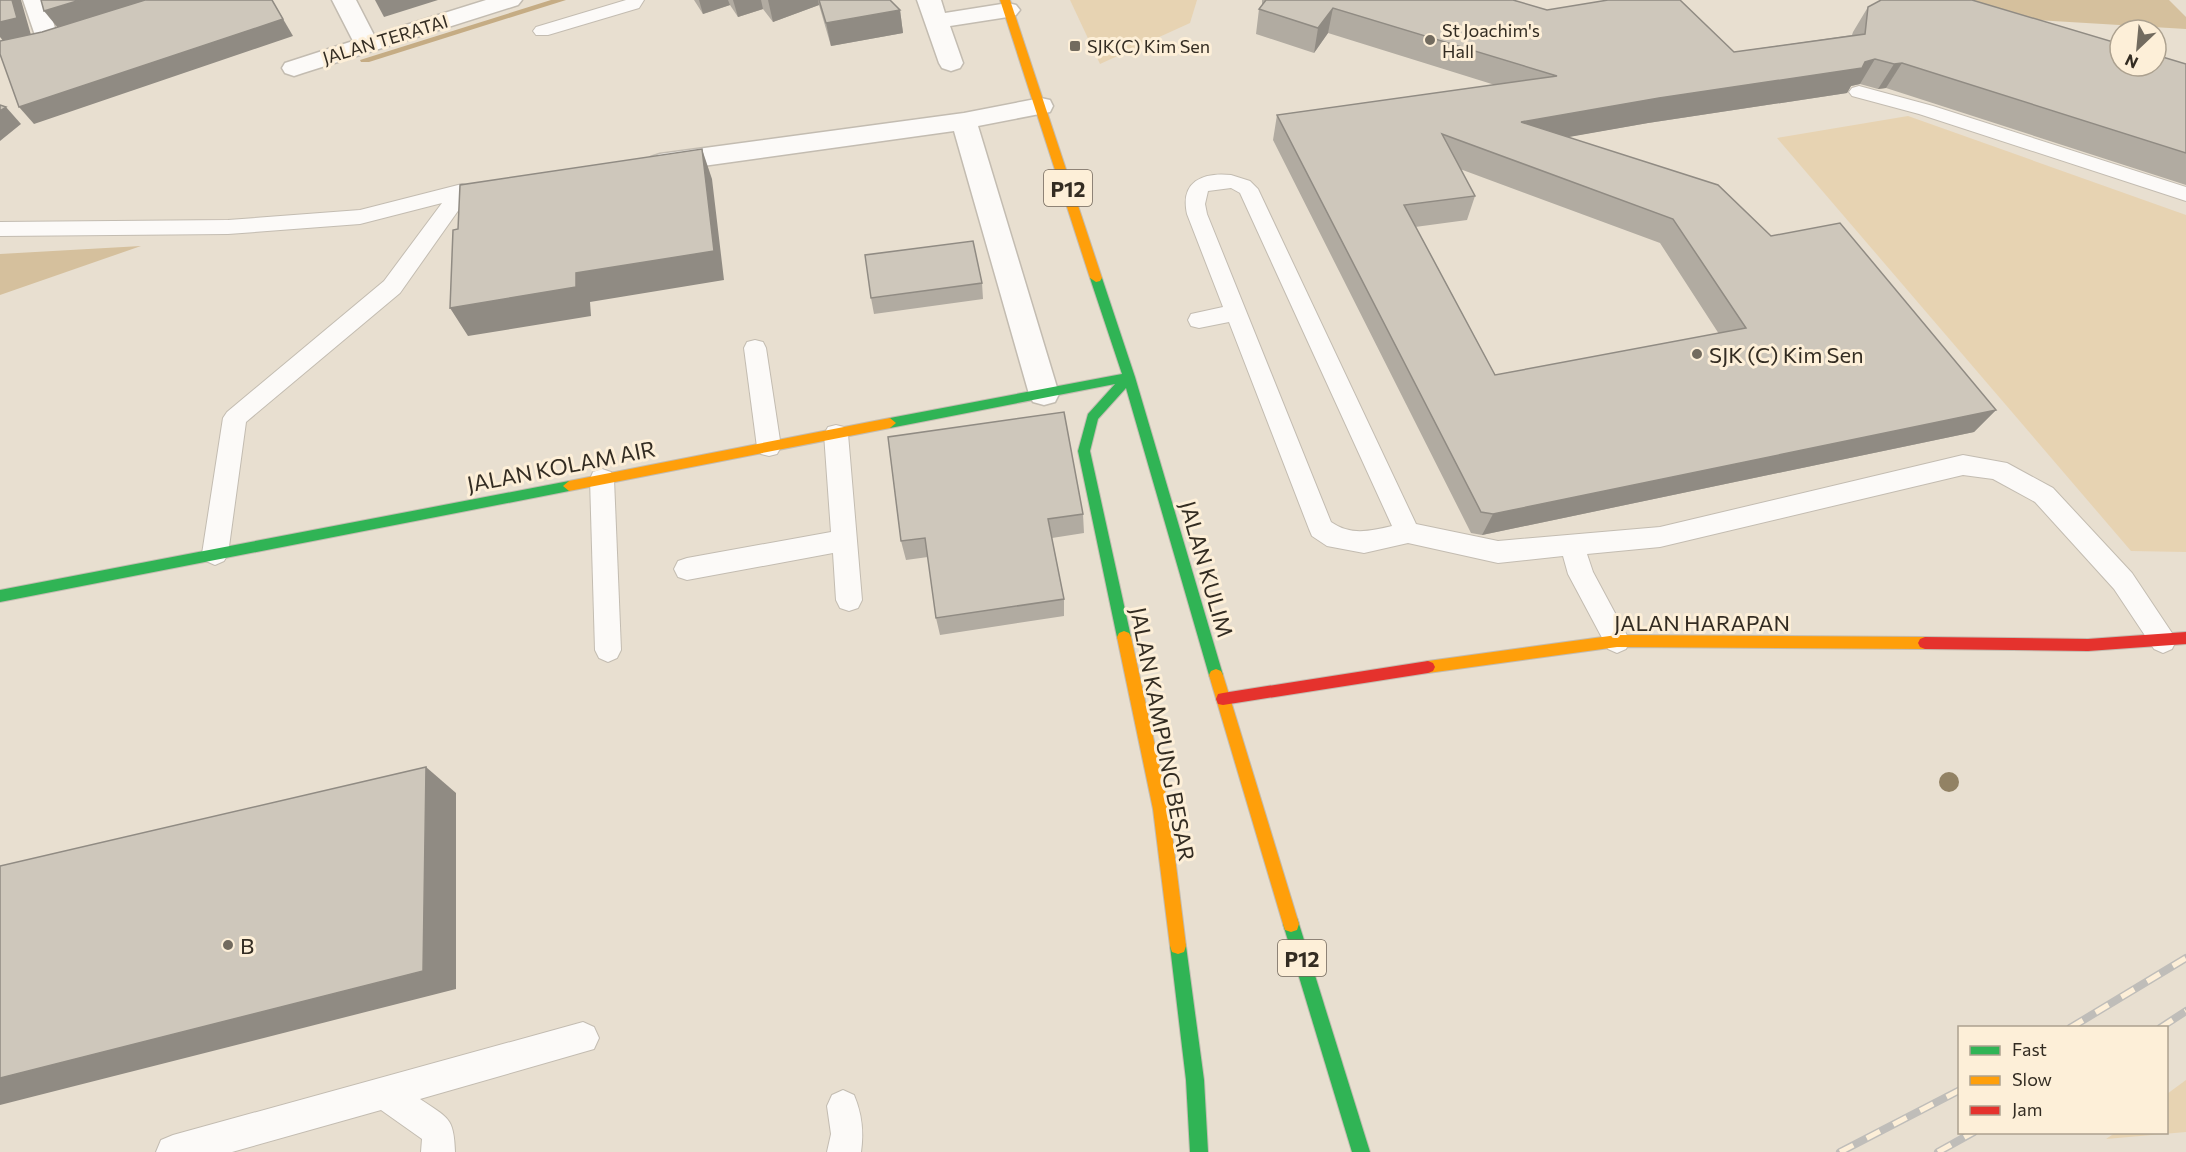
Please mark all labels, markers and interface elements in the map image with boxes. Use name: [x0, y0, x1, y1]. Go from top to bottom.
street label: JALAN TERATAI: [320, 9, 450, 69]
north arrow: [2108, 18, 2168, 78]
place label: St Joachim's Hall: [1442, 19, 1540, 62]
marker: St Joachim's Hall: [1423, 33, 1437, 47]
place label: SJK(C) Kim Sen: [1087, 35, 1210, 57]
marker: SJK(C) Kim Sen: [1068, 39, 1082, 53]
text: N: [2122, 51, 2141, 73]
road number: P12: [1044, 170, 1092, 206]
place label: SJK (C) Kim Sen: [1709, 341, 1864, 368]
marker: SJK (C) Kim Sen: [1690, 347, 1704, 361]
street label: JALAN KOLAM AIR: [465, 434, 658, 498]
street label: JALAN KULIM: [1175, 498, 1239, 640]
street label: JALAN KAMPUNG BESAR: [1125, 605, 1201, 863]
street label: JALAN HARAPAN: [1614, 609, 1790, 636]
place label: B: [240, 932, 254, 959]
marker: B: [221, 938, 235, 952]
road number: P12: [1278, 940, 1326, 976]
legend: [1958, 1026, 2168, 1134]
text: Fast: [2012, 1038, 2047, 1060]
text: Slow: [2012, 1068, 2052, 1090]
text: Jam: [2012, 1098, 2042, 1120]

